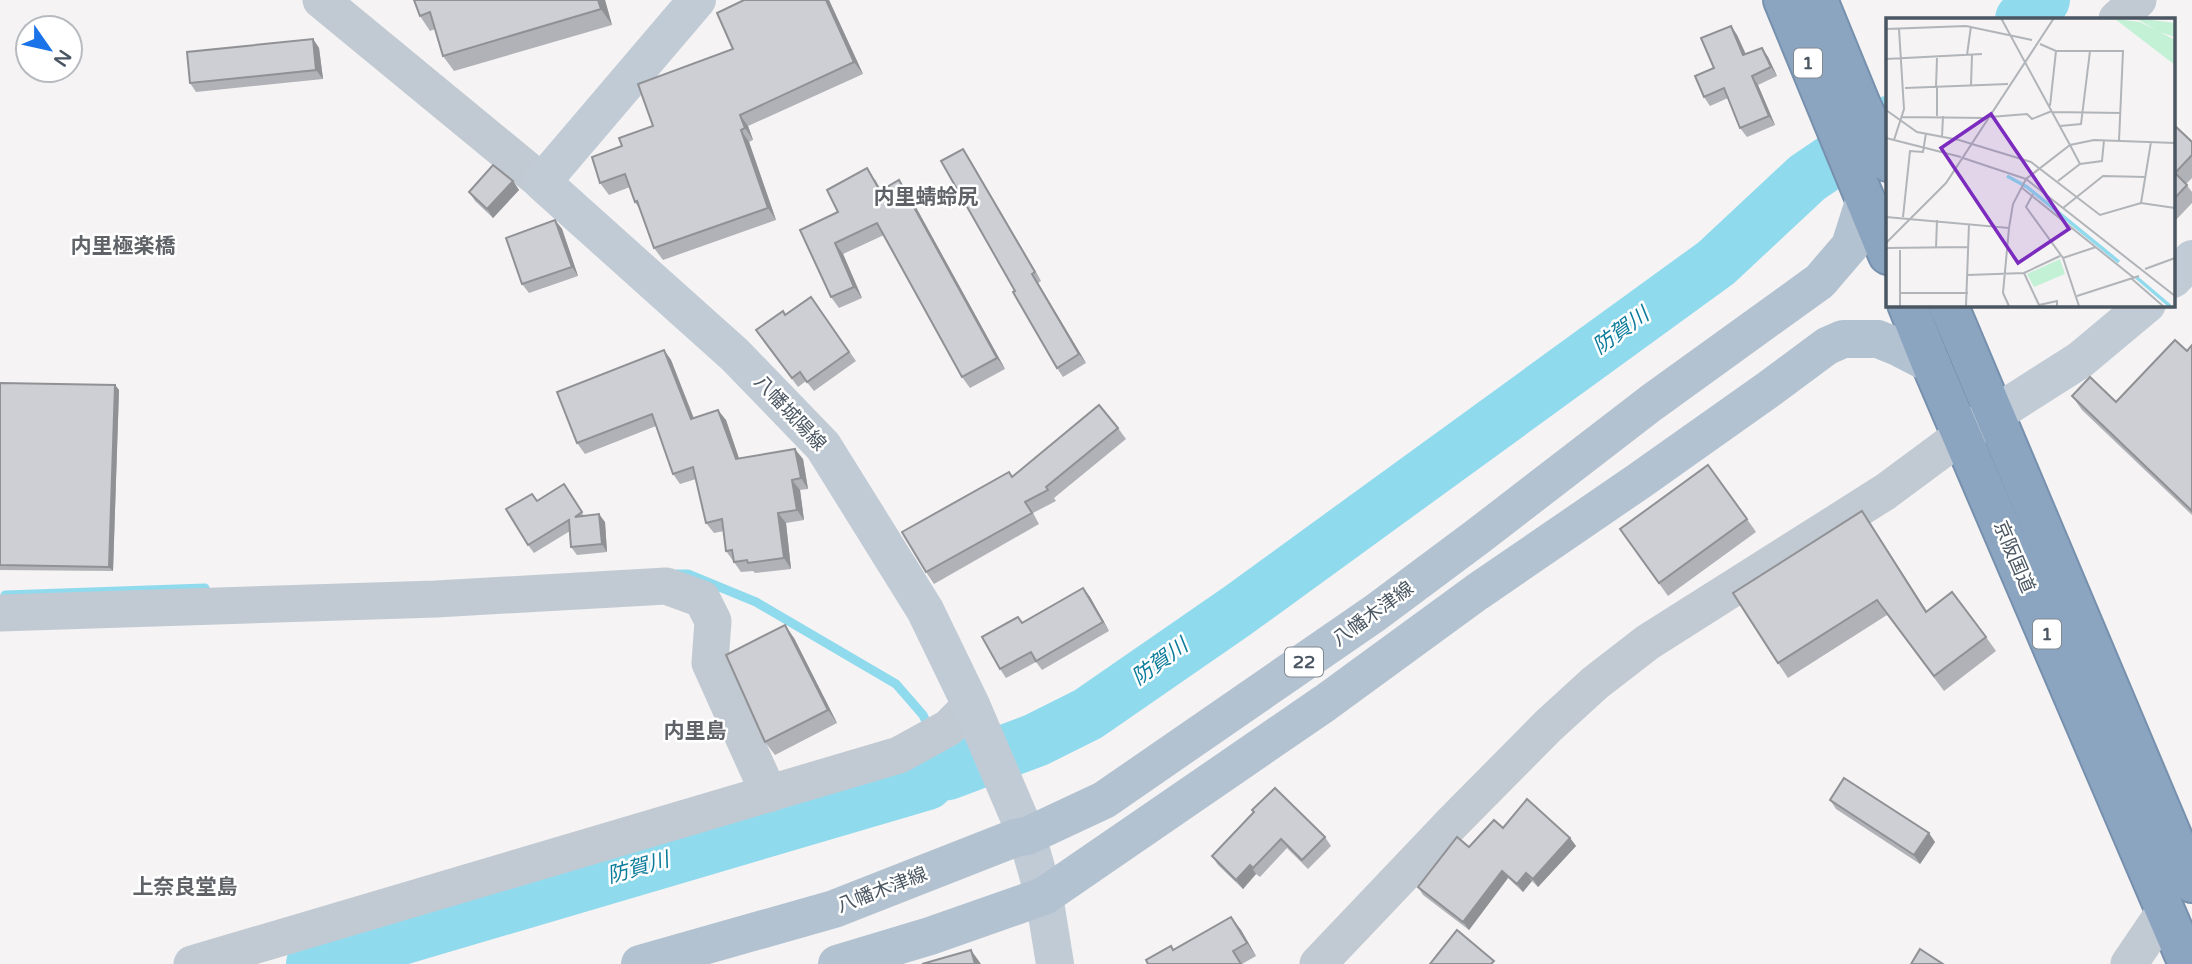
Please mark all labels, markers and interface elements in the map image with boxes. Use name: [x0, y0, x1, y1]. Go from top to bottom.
north arrow: [14, 14, 84, 84]
inset map: [1886, 18, 2174, 306]
text: N: [49, 45, 76, 70]
road number: 1: [1794, 48, 1822, 78]
district label: 内里蜻蛉尻: [874, 185, 979, 210]
district label: 内里極楽橋: [71, 234, 176, 259]
water label: 防賀川: [1588, 301, 1655, 360]
street label: 八幡城陽線: [750, 371, 830, 455]
street label: 京阪国道: [1989, 518, 2039, 596]
street label: 八幡木津線: [1328, 577, 1418, 651]
road number: 1: [2033, 620, 2061, 648]
water label: 防賀川: [1127, 632, 1194, 691]
road number: 22: [1285, 648, 1323, 676]
district label: 内里島: [664, 719, 727, 744]
water label: 防賀川: [604, 847, 674, 889]
street label: 八幡木津線: [834, 863, 930, 917]
district label: 上奈良堂島: [133, 875, 238, 900]

